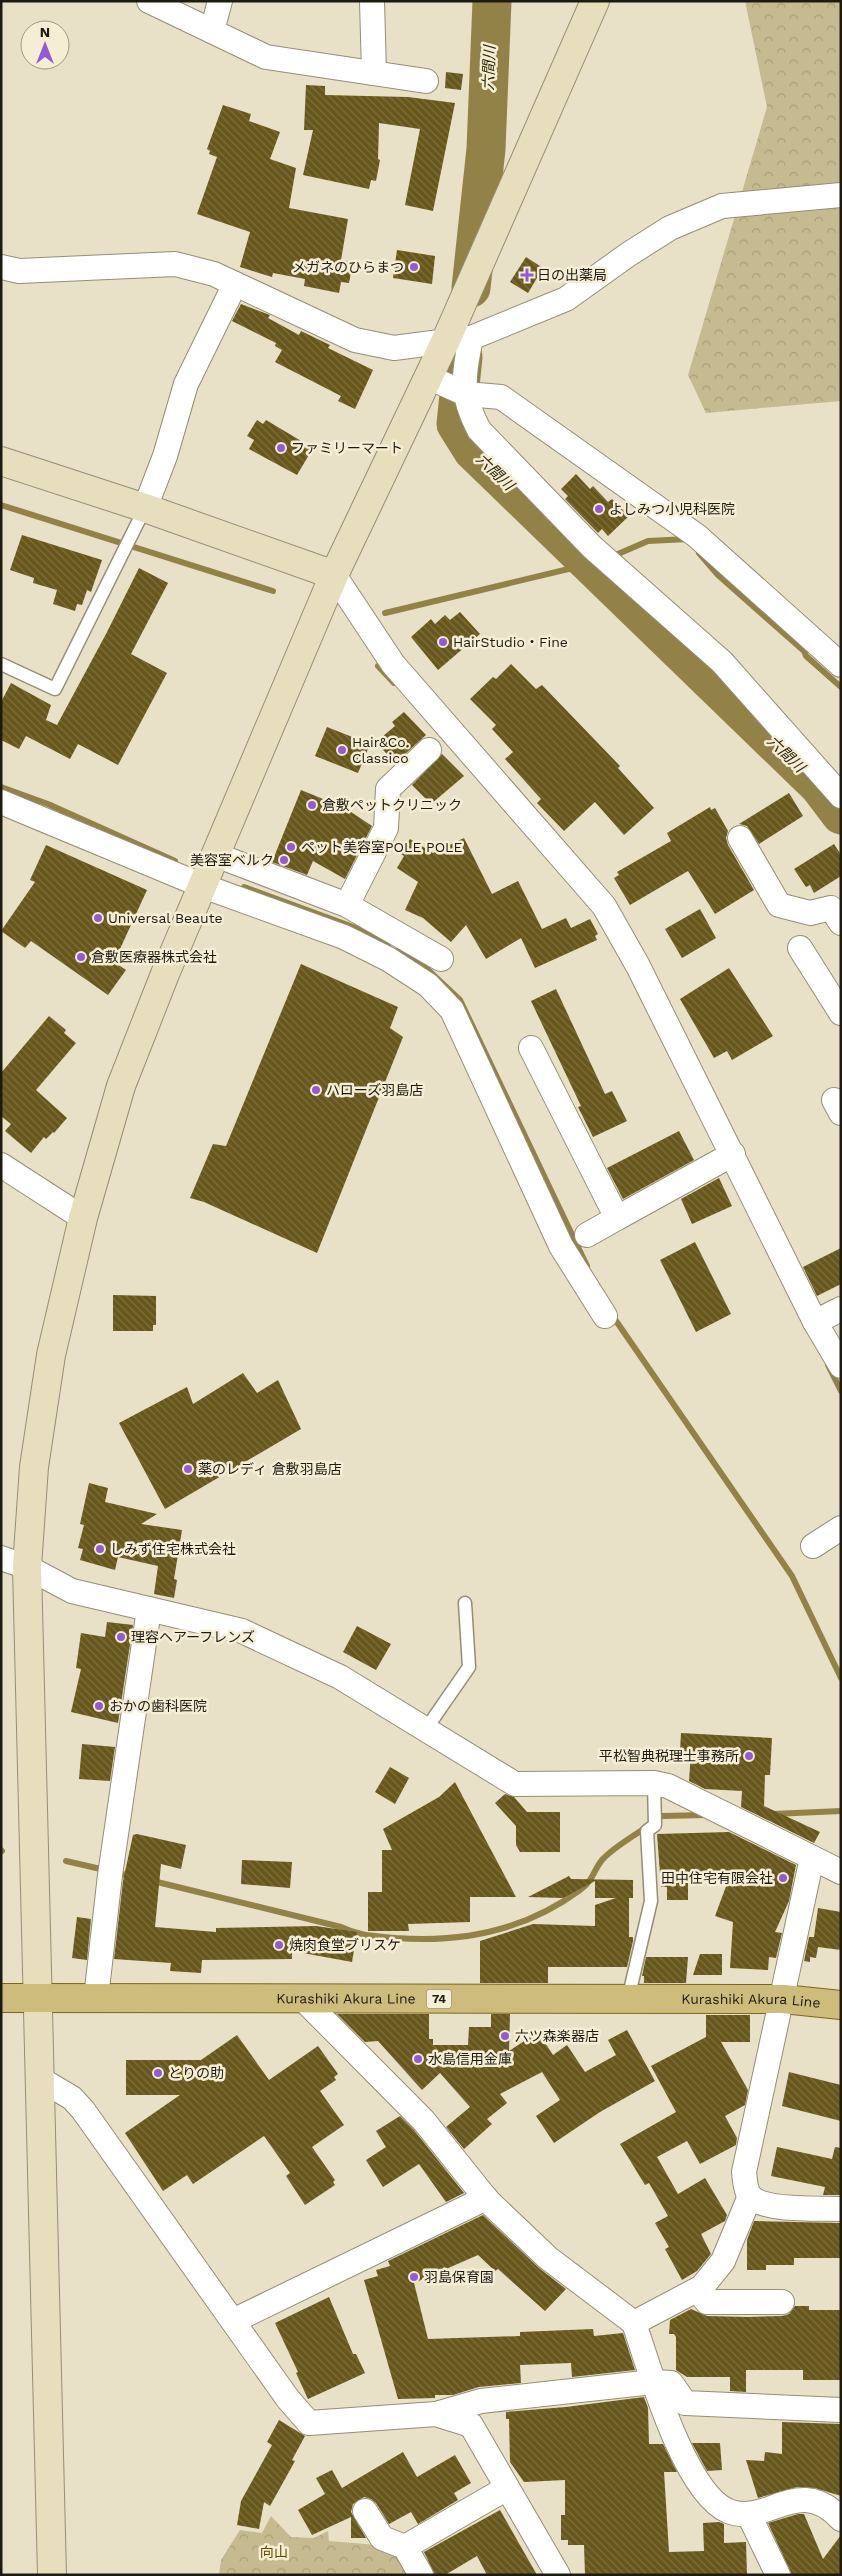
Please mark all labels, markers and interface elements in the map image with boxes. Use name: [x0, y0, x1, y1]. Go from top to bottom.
north arrow: [20, 20, 70, 70]
text: N: [40, 24, 50, 40]
water label: 六間川: [479, 43, 499, 91]
place label: メガネのひらまつ: [292, 259, 404, 275]
marker: メガネのひらまつ: [408, 261, 420, 273]
place label: 日の出薬局: [537, 267, 607, 283]
marker: 日の出薬局: [521, 269, 533, 281]
place label: ファミリーマート: [291, 440, 403, 456]
marker: ファミリーマート: [275, 442, 287, 454]
water label: 六間川: [473, 450, 519, 495]
place label: よしみつ小児科医院: [609, 501, 735, 517]
marker: よしみつ小児科医院: [593, 503, 605, 515]
place label: HairStudio・Fine: [453, 634, 568, 650]
marker: HairStudio・Fine: [437, 636, 449, 648]
water label: 六間川: [764, 732, 810, 777]
place label: Hair&Co. Classico: [352, 734, 409, 766]
marker: Hair&Co. Classico: [336, 744, 348, 756]
place label: 倉敷ペットクリニック: [322, 797, 462, 813]
marker: 倉敷ペットクリニック: [306, 799, 318, 811]
place label: ペット美容室POLE POLE: [301, 839, 462, 855]
marker: ペット美容室POLE POLE: [285, 841, 297, 853]
place label: 美容室ベルク: [190, 852, 274, 868]
marker: 美容室ベルク: [278, 854, 290, 866]
place label: Universal Beaute: [108, 910, 223, 926]
marker: Universal Beaute: [92, 912, 104, 924]
place label: 倉敷医療器株式会社: [91, 949, 217, 965]
marker: 倉敷医療器株式会社: [75, 951, 87, 963]
place label: ハローズ羽島店: [326, 1082, 423, 1098]
marker: ハローズ羽島店: [310, 1084, 322, 1096]
place label: 薬のレディ 倉敷羽島店: [198, 1461, 342, 1477]
marker: 薬のレディ 倉敷羽島店: [182, 1463, 194, 1475]
place label: しみず住宅株式会社: [110, 1541, 236, 1557]
marker: しみず住宅株式会社: [94, 1543, 106, 1555]
place label: 理容ヘアーフレンズ: [131, 1629, 255, 1645]
marker: 理容ヘアーフレンズ: [115, 1631, 127, 1643]
place label: おかの歯科医院: [109, 1698, 207, 1714]
marker: おかの歯科医院: [93, 1700, 105, 1712]
place label: 平松智典税理士事務所: [599, 1748, 739, 1764]
marker: 平松智典税理士事務所: [743, 1750, 755, 1762]
place label: 田中住宅有限会社: [661, 1870, 773, 1886]
marker: 田中住宅有限会社: [777, 1872, 789, 1884]
place label: 焼肉食堂ブリスケ: [289, 1937, 401, 1953]
marker: 焼肉食堂ブリスケ: [273, 1939, 285, 1951]
street label: Kurashiki Akura Line: [276, 1990, 416, 2007]
road number: 74: [426, 1990, 452, 2008]
street label: Kurashiki Akura Line: [681, 1991, 821, 2011]
place label: 六ツ森楽器店: [515, 2028, 599, 2044]
marker: 六ツ森楽器店: [499, 2030, 511, 2042]
place label: 水島信用金庫: [428, 2051, 512, 2067]
marker: 水島信用金庫: [412, 2053, 424, 2065]
place label: とりの助: [168, 2065, 224, 2081]
marker: とりの助: [152, 2067, 164, 2079]
place label: 羽島保育園: [424, 2269, 494, 2285]
marker: 羽島保育園: [408, 2271, 420, 2283]
park label: 向山: [260, 2544, 288, 2560]

